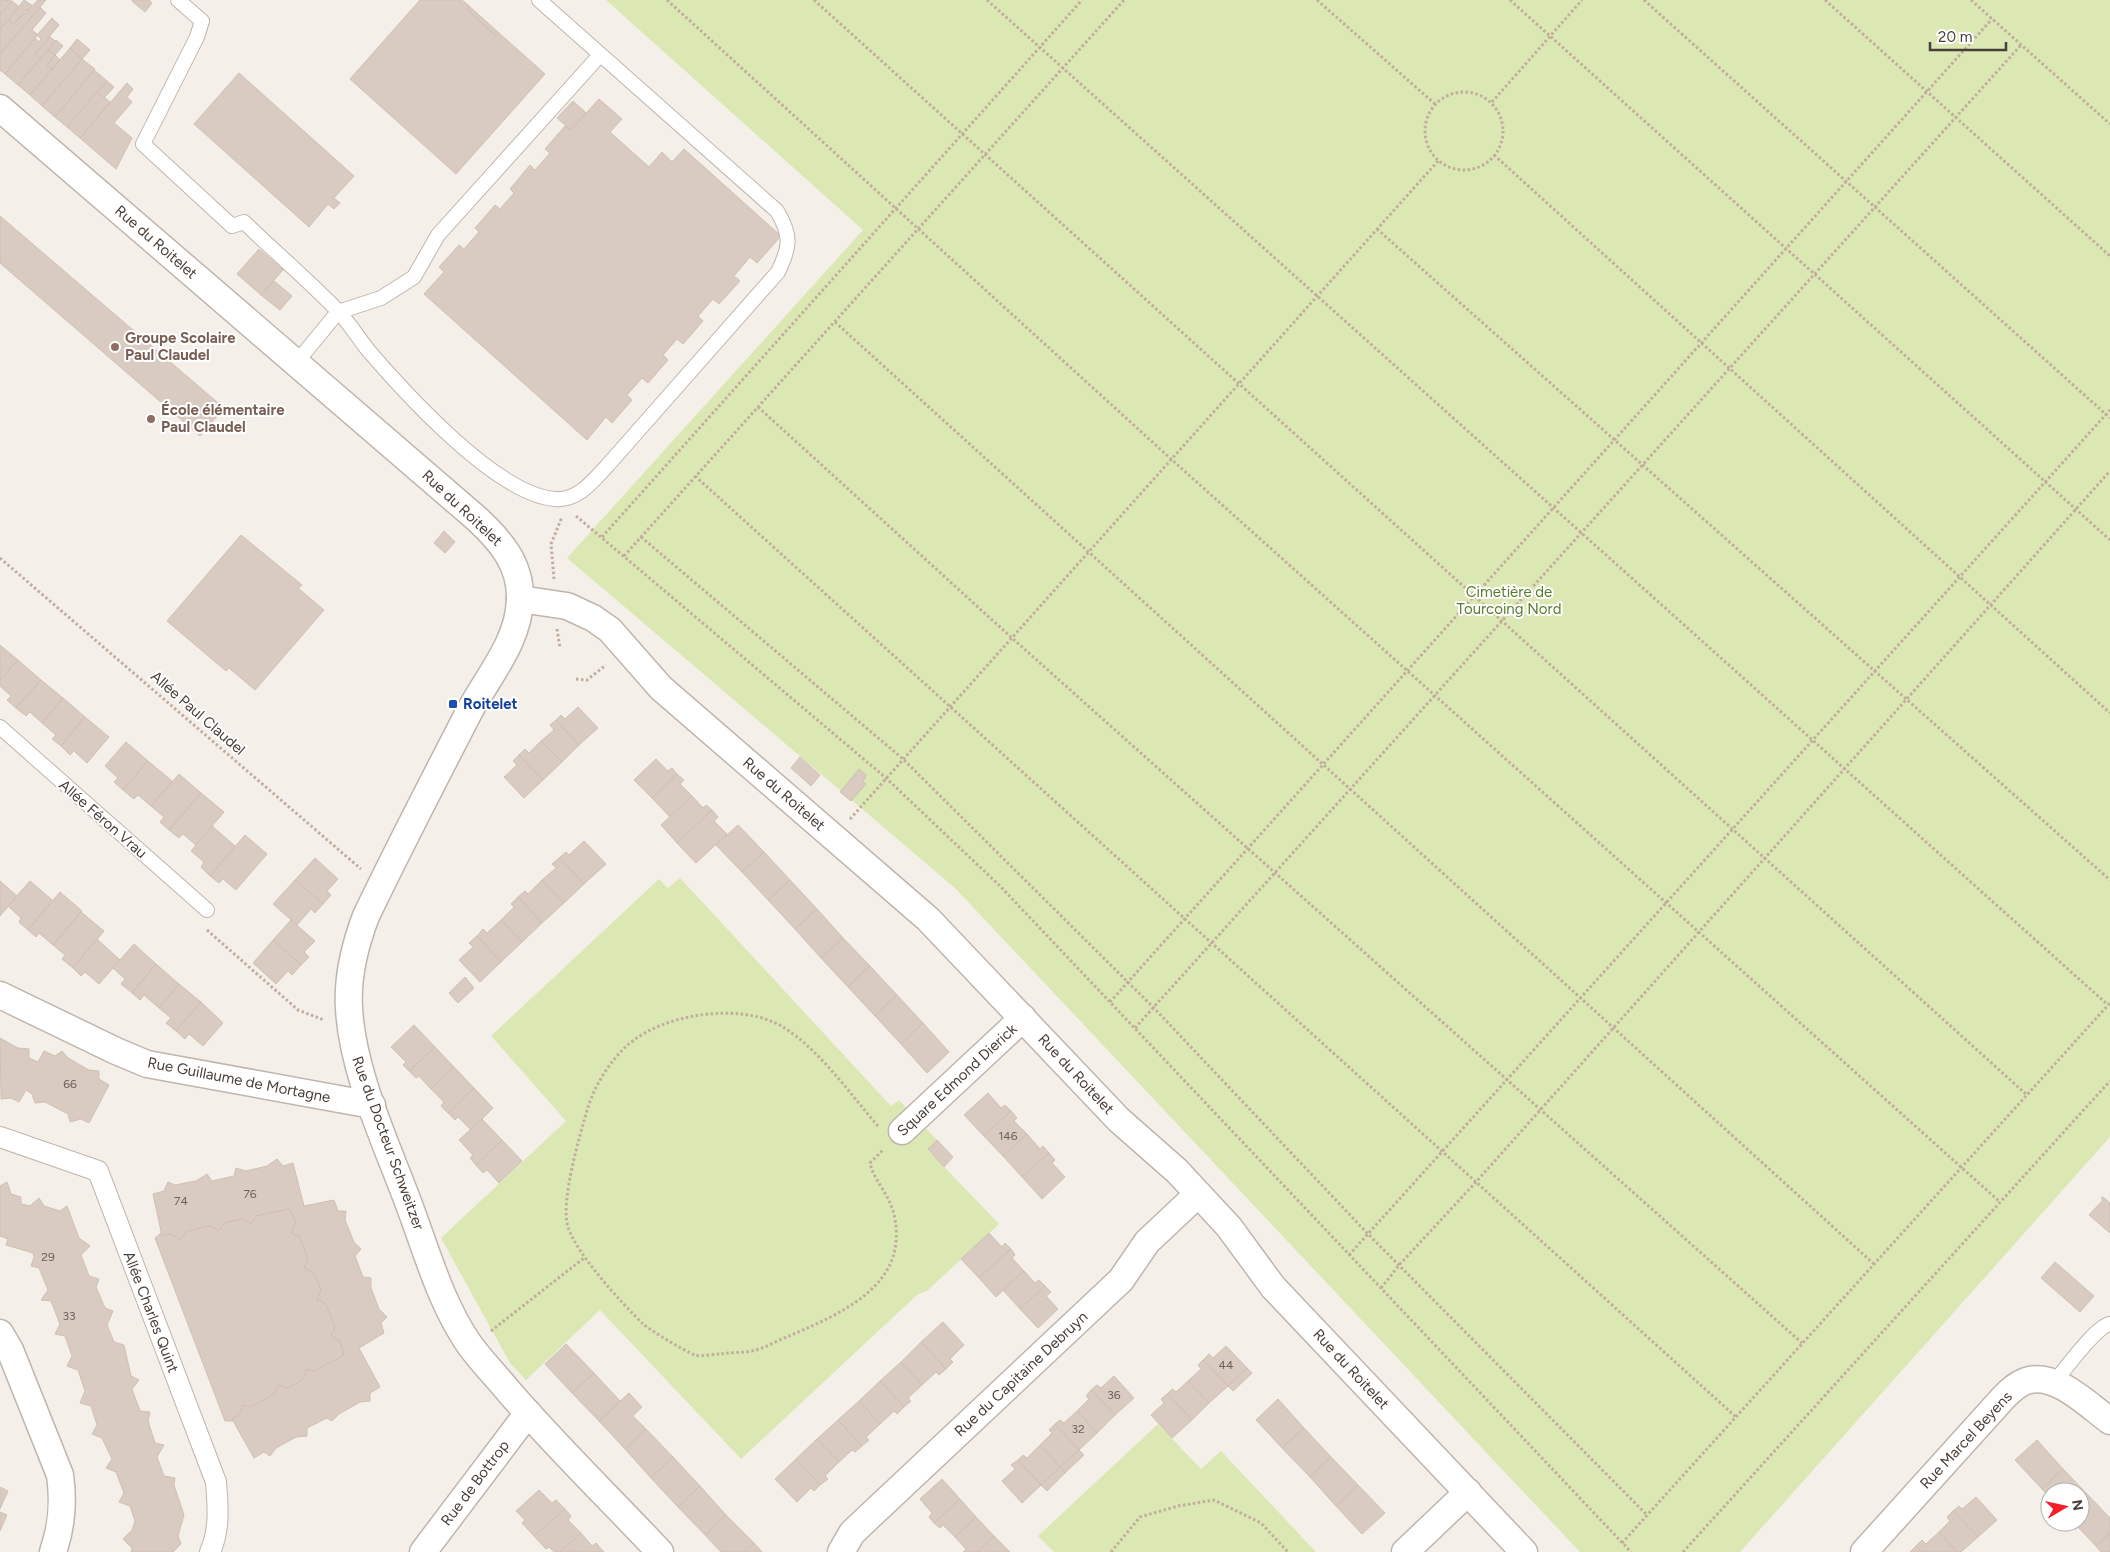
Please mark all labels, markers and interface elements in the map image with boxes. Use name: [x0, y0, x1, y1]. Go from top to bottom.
scale bar: [1930, 20, 2006, 52]
text: 20 m: [1938, 28, 1972, 46]
street label: Rue du Roitelet: [111, 201, 201, 283]
place label: Groupe Scolaire Paul Claudel: [125, 329, 236, 364]
marker: Groupe Scolaire Paul Claudel: [109, 341, 121, 353]
place label: École élémentaire Paul Claudel: [161, 401, 285, 436]
marker: École élémentaire Paul Claudel: [145, 413, 157, 425]
street label: Rue du Roitelet: [418, 466, 506, 550]
park label: Cimetière de Tourcoing Nord: [1457, 583, 1561, 618]
street label: Allée Paul Claudel: [147, 667, 249, 759]
place label: Roitelet: [463, 695, 518, 713]
marker: Roitelet: [447, 698, 459, 710]
street label: Rue du Roitelet: [739, 753, 829, 835]
street label: Allée Féron Vrau: [55, 776, 151, 862]
street label: Square Edmond Dierick: [894, 1019, 1021, 1140]
street label: Rue du Roitelet: [1034, 1030, 1118, 1118]
street label: Rue Guillaume de Mortagne: [146, 1053, 332, 1107]
street label: Rue du Docteur Schweitzer: [348, 1054, 428, 1232]
house number: 66: [63, 1077, 77, 1091]
house number: 146: [998, 1129, 1018, 1143]
house number: 76: [243, 1187, 257, 1201]
house number: 74: [174, 1194, 188, 1208]
street label: Allée Charles Quint: [120, 1249, 183, 1376]
house number: 29: [41, 1250, 55, 1264]
street label: Rue du Capitaine Debruyn: [951, 1308, 1091, 1440]
house number: 33: [62, 1309, 76, 1323]
street label: Rue du Roitelet: [1309, 1325, 1393, 1413]
house number: 44: [1219, 1358, 1234, 1372]
street label: Rue Marcel Beyens: [1916, 1387, 2016, 1493]
house number: 36: [1107, 1388, 1121, 1402]
house number: 32: [1071, 1422, 1085, 1436]
street label: Rue de Bottrop: [437, 1437, 513, 1529]
north arrow: [2040, 1482, 2090, 1532]
text: N: [2068, 1498, 2087, 1512]

